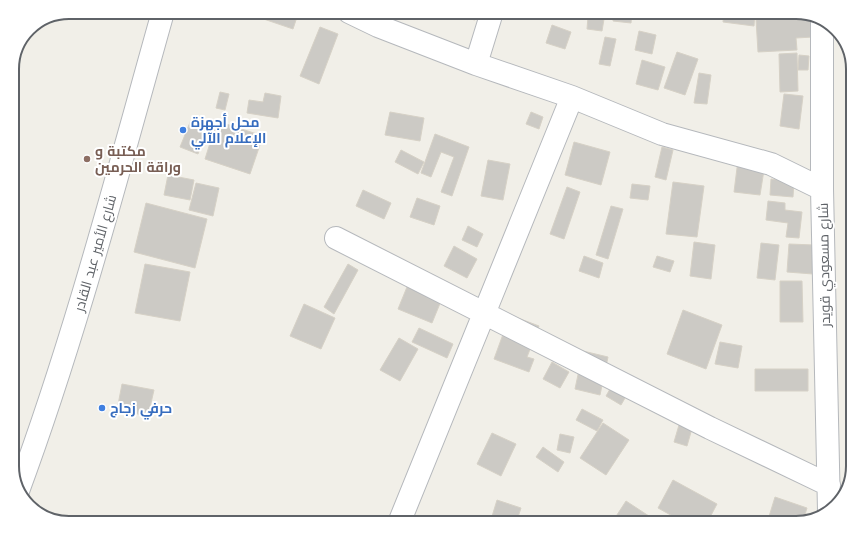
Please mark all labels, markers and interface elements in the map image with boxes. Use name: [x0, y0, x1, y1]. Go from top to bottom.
place label: محل أجهزة الإعلام الآلي: [191, 112, 266, 150]
marker: محل أجهزة الإعلام الآلي: [178, 125, 188, 135]
place label: مكتبة و وراقة الحرمين: [95, 141, 181, 177]
marker: مكتبة و وراقة الحرمين: [82, 154, 92, 164]
street label: شارع الأمير عبد القادر: [68, 192, 121, 315]
street label: شارع مسعودي قويدر: [813, 203, 837, 328]
place label: حرفي زجاج: [110, 398, 172, 420]
marker: حرفي زجاج: [97, 403, 107, 413]

